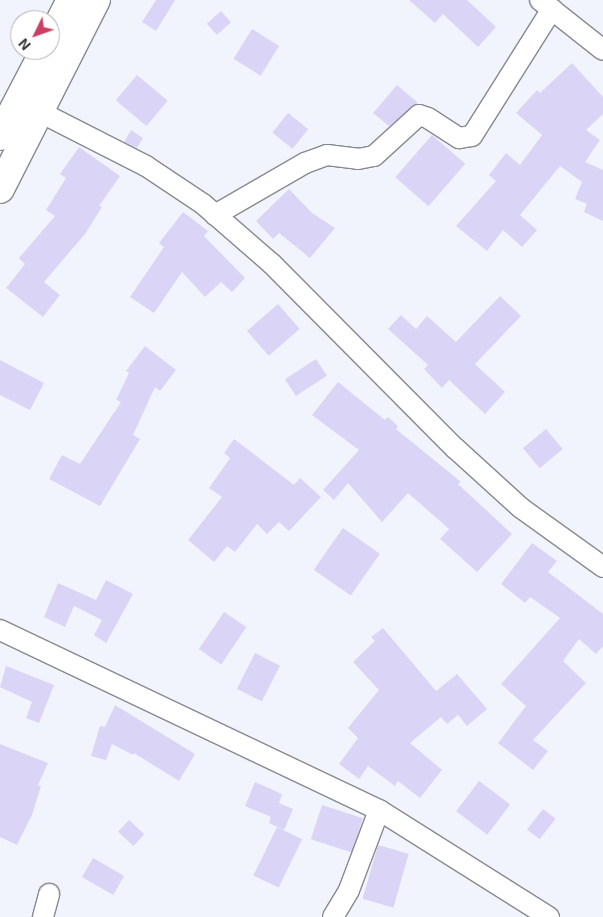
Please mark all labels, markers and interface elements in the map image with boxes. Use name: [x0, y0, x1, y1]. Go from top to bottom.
north arrow: [10, 10, 60, 60]
text: N: [15, 35, 34, 54]

